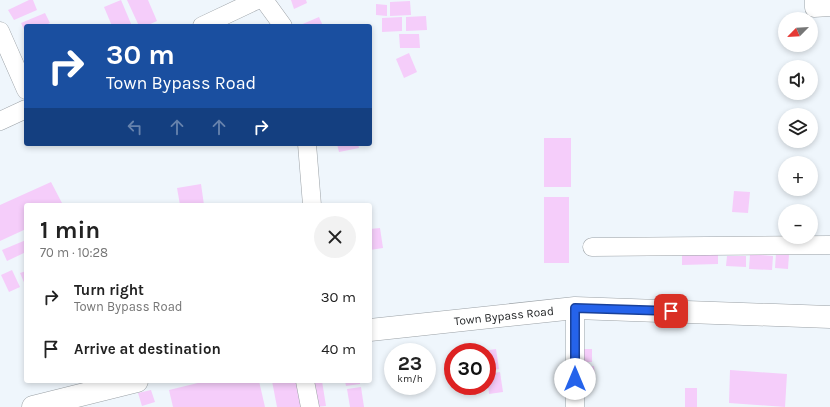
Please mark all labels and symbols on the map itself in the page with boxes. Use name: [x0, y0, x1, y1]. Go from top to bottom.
north arrow: [778, 12, 818, 52]
pin: [654, 294, 688, 328]
street label: Town Bypass Road: [453, 304, 555, 328]
speed limit sign: 30: [444, 343, 496, 395]
position arrow: [554, 358, 596, 400]

